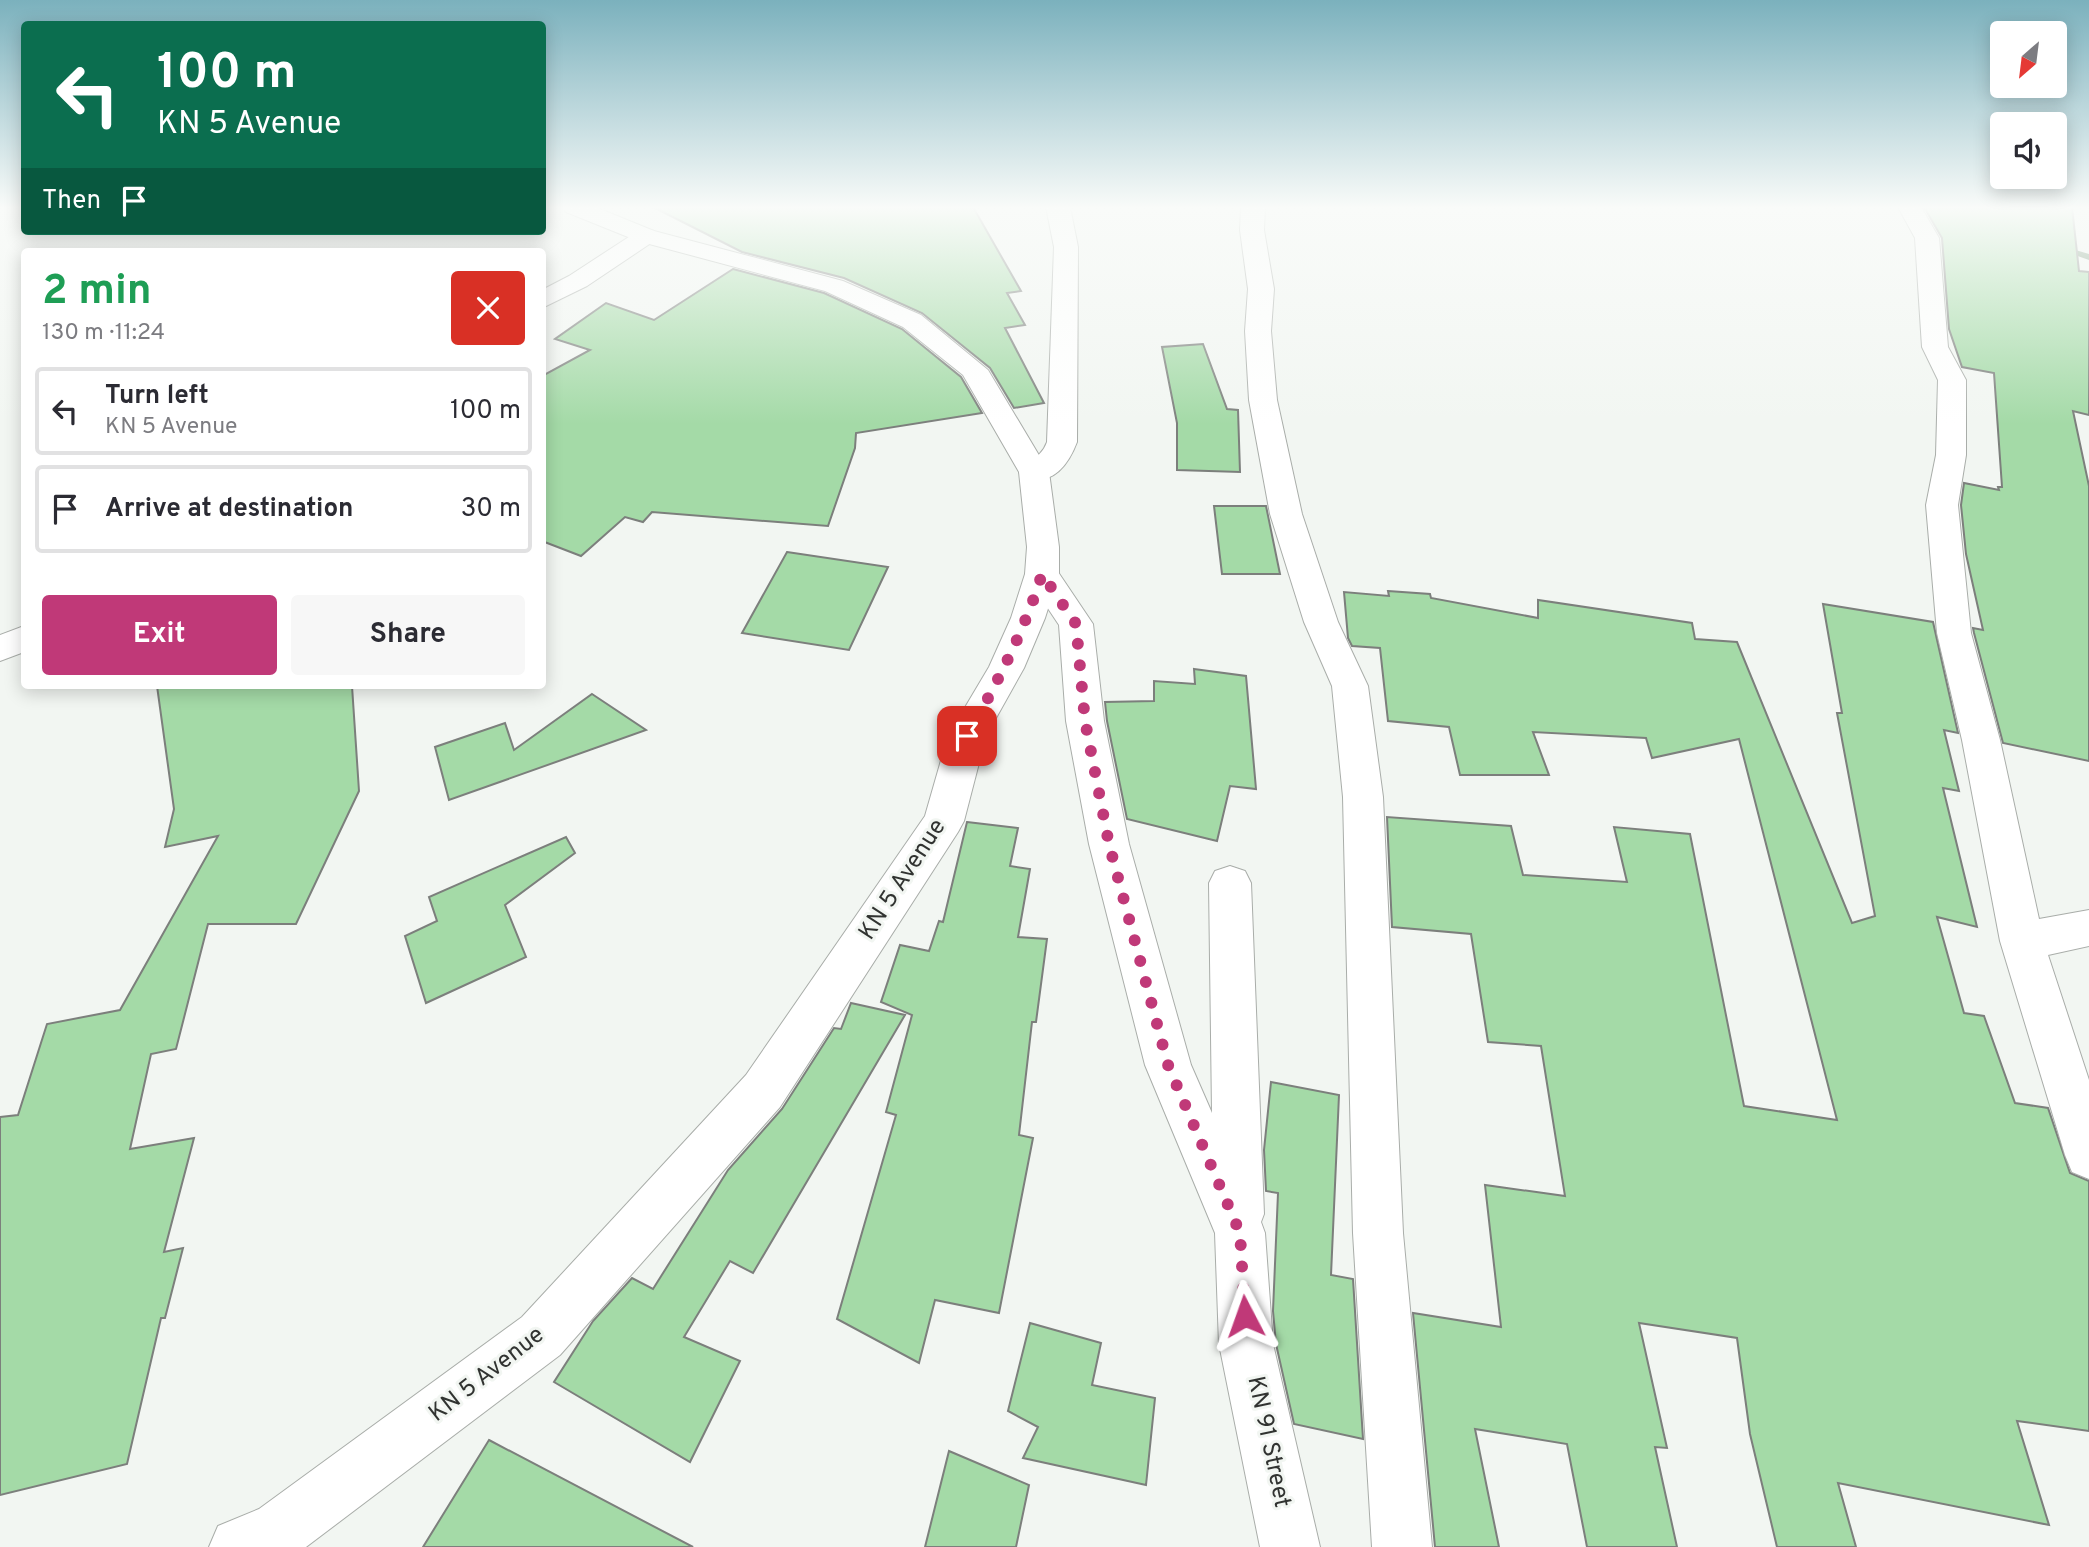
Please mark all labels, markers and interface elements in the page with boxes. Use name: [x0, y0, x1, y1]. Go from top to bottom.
north arrow: [1990, 21, 2067, 98]
map controls: [1990, 21, 2067, 189]
text: 100 m: [157, 44, 296, 106]
icon: left: [42, 49, 133, 140]
text: KN 5 Avenue: [157, 105, 341, 145]
button: sound: [1990, 112, 2067, 189]
icon: arrive: [115, 182, 153, 220]
text: Then: [42, 185, 101, 218]
text: 2 min: [42, 266, 152, 319]
button: close: [451, 271, 525, 345]
text: 130 m · 11:24: [42, 319, 165, 348]
text: Turn left: [105, 380, 209, 413]
icon: left: [46, 392, 84, 430]
text: 100 m: [450, 395, 521, 428]
text: KN 5 Avenue: [105, 413, 238, 442]
icon: arrive: [46, 490, 84, 528]
text: Arrive at destination: [105, 493, 353, 526]
text: 30 m: [461, 493, 521, 526]
button: Exit: [42, 595, 277, 675]
button: Share: [291, 595, 525, 675]
pin: [937, 706, 997, 766]
icon: arrive: [948, 717, 986, 755]
street label: KN 5 Avenue: [853, 814, 953, 946]
position arrow: [1208, 1279, 1282, 1353]
street label: KN 5 Avenue: [423, 1321, 551, 1429]
street label: KN 91 Street: [1239, 1374, 1297, 1510]

